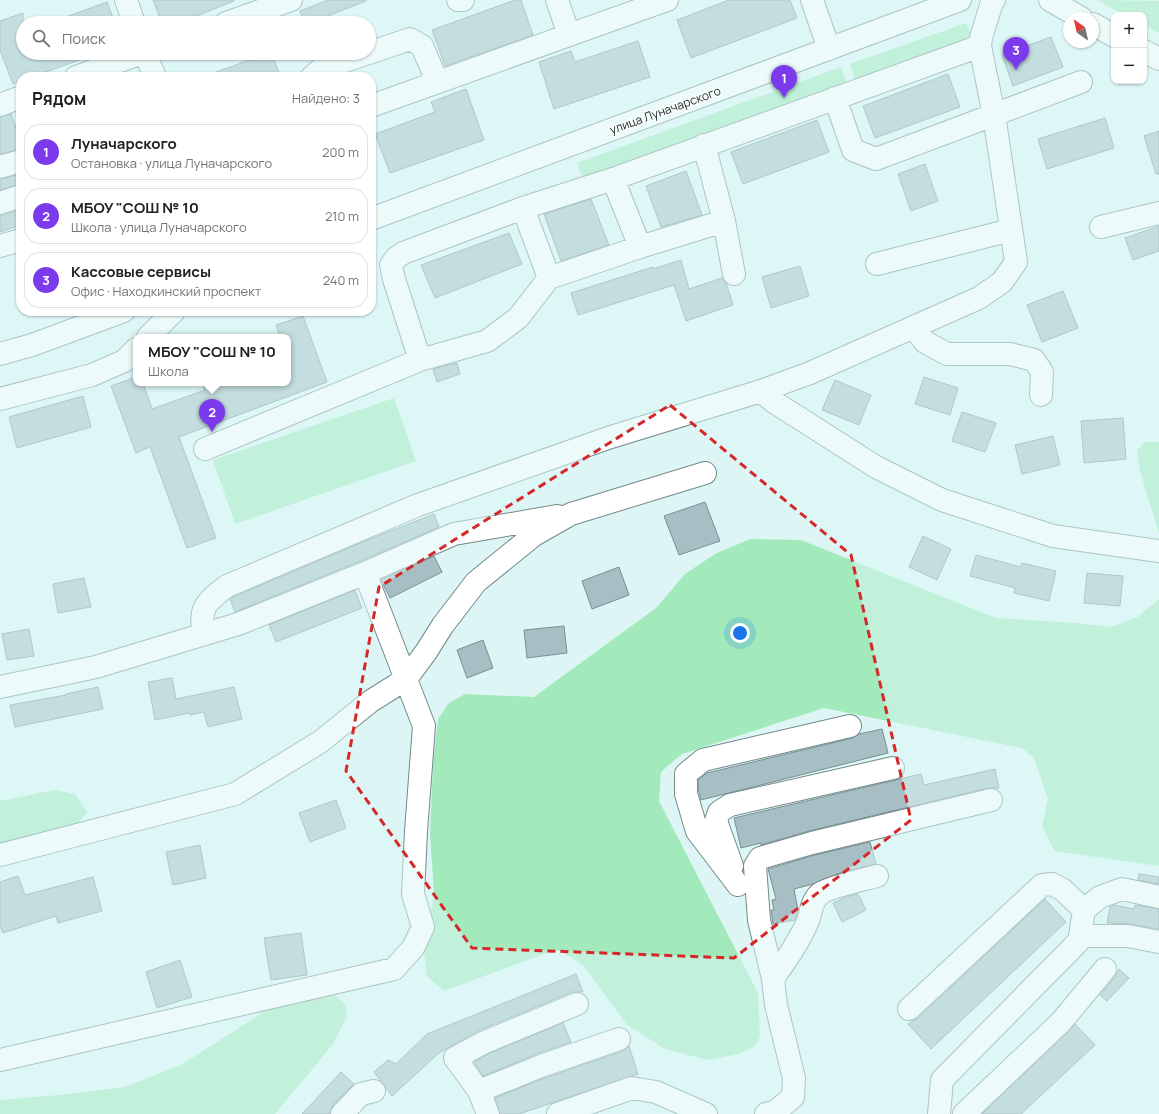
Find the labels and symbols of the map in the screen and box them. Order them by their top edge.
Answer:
north arrow [1063,12,1099,48]
pin: 3 [1003,37,1029,70]
pin: 1 [771,65,797,98]
street label: улица Луначарского [607,82,723,138]
pin: 2 [199,399,225,432]
your location [730,623,750,643]

